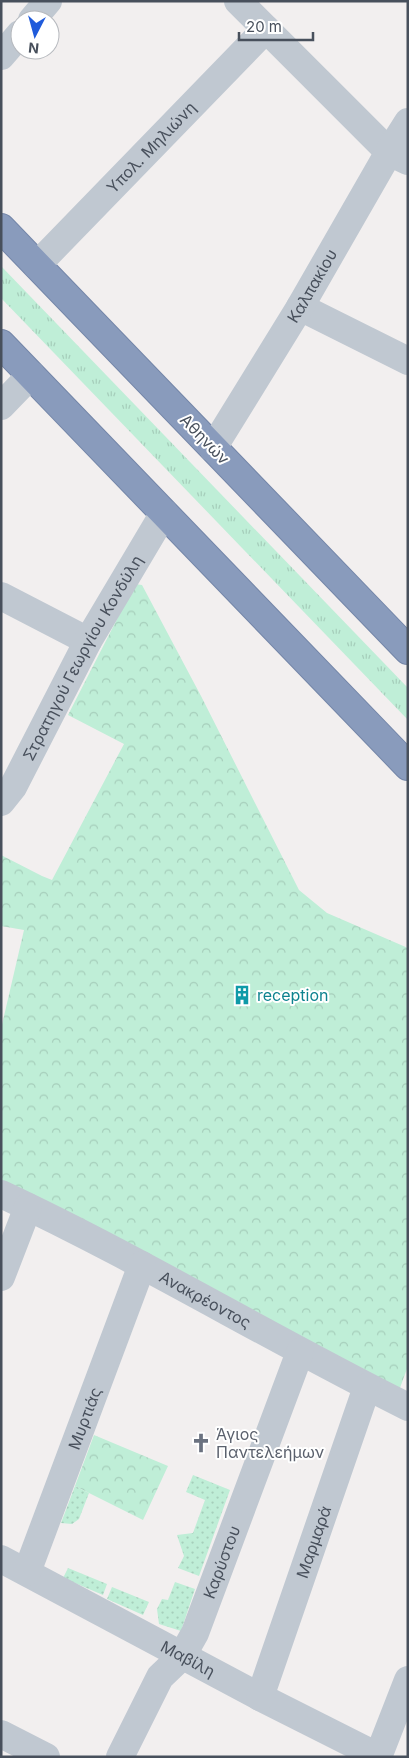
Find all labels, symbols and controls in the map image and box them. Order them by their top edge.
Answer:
north arrow [10,10,60,60]
scale bar [239,10,313,42]
text: 20 m [246,17,282,36]
text: N [27,39,40,57]
street label: Υπολ. Μηλιώνη [102,97,200,197]
street label: Καλπακίου [283,245,341,326]
street label: Αθηνών [176,410,234,468]
street label: Στρατηγού Γεωργίου Κονδύλη [18,551,147,764]
building icon: reception [231,984,253,1006]
place label: reception [257,985,329,1005]
street label: Ανακρέοντος [156,1267,255,1332]
street label: Μυρτιάς [64,1384,105,1453]
place label: Άγιος Παντελεήμων [216,1424,324,1462]
church icon: Άγιος Παντελεήμων [190,1432,212,1454]
street label: Μαρμαρά [292,1503,335,1581]
street label: Καρύστου [199,1523,244,1601]
street label: Μαβίλη [157,1636,219,1681]

